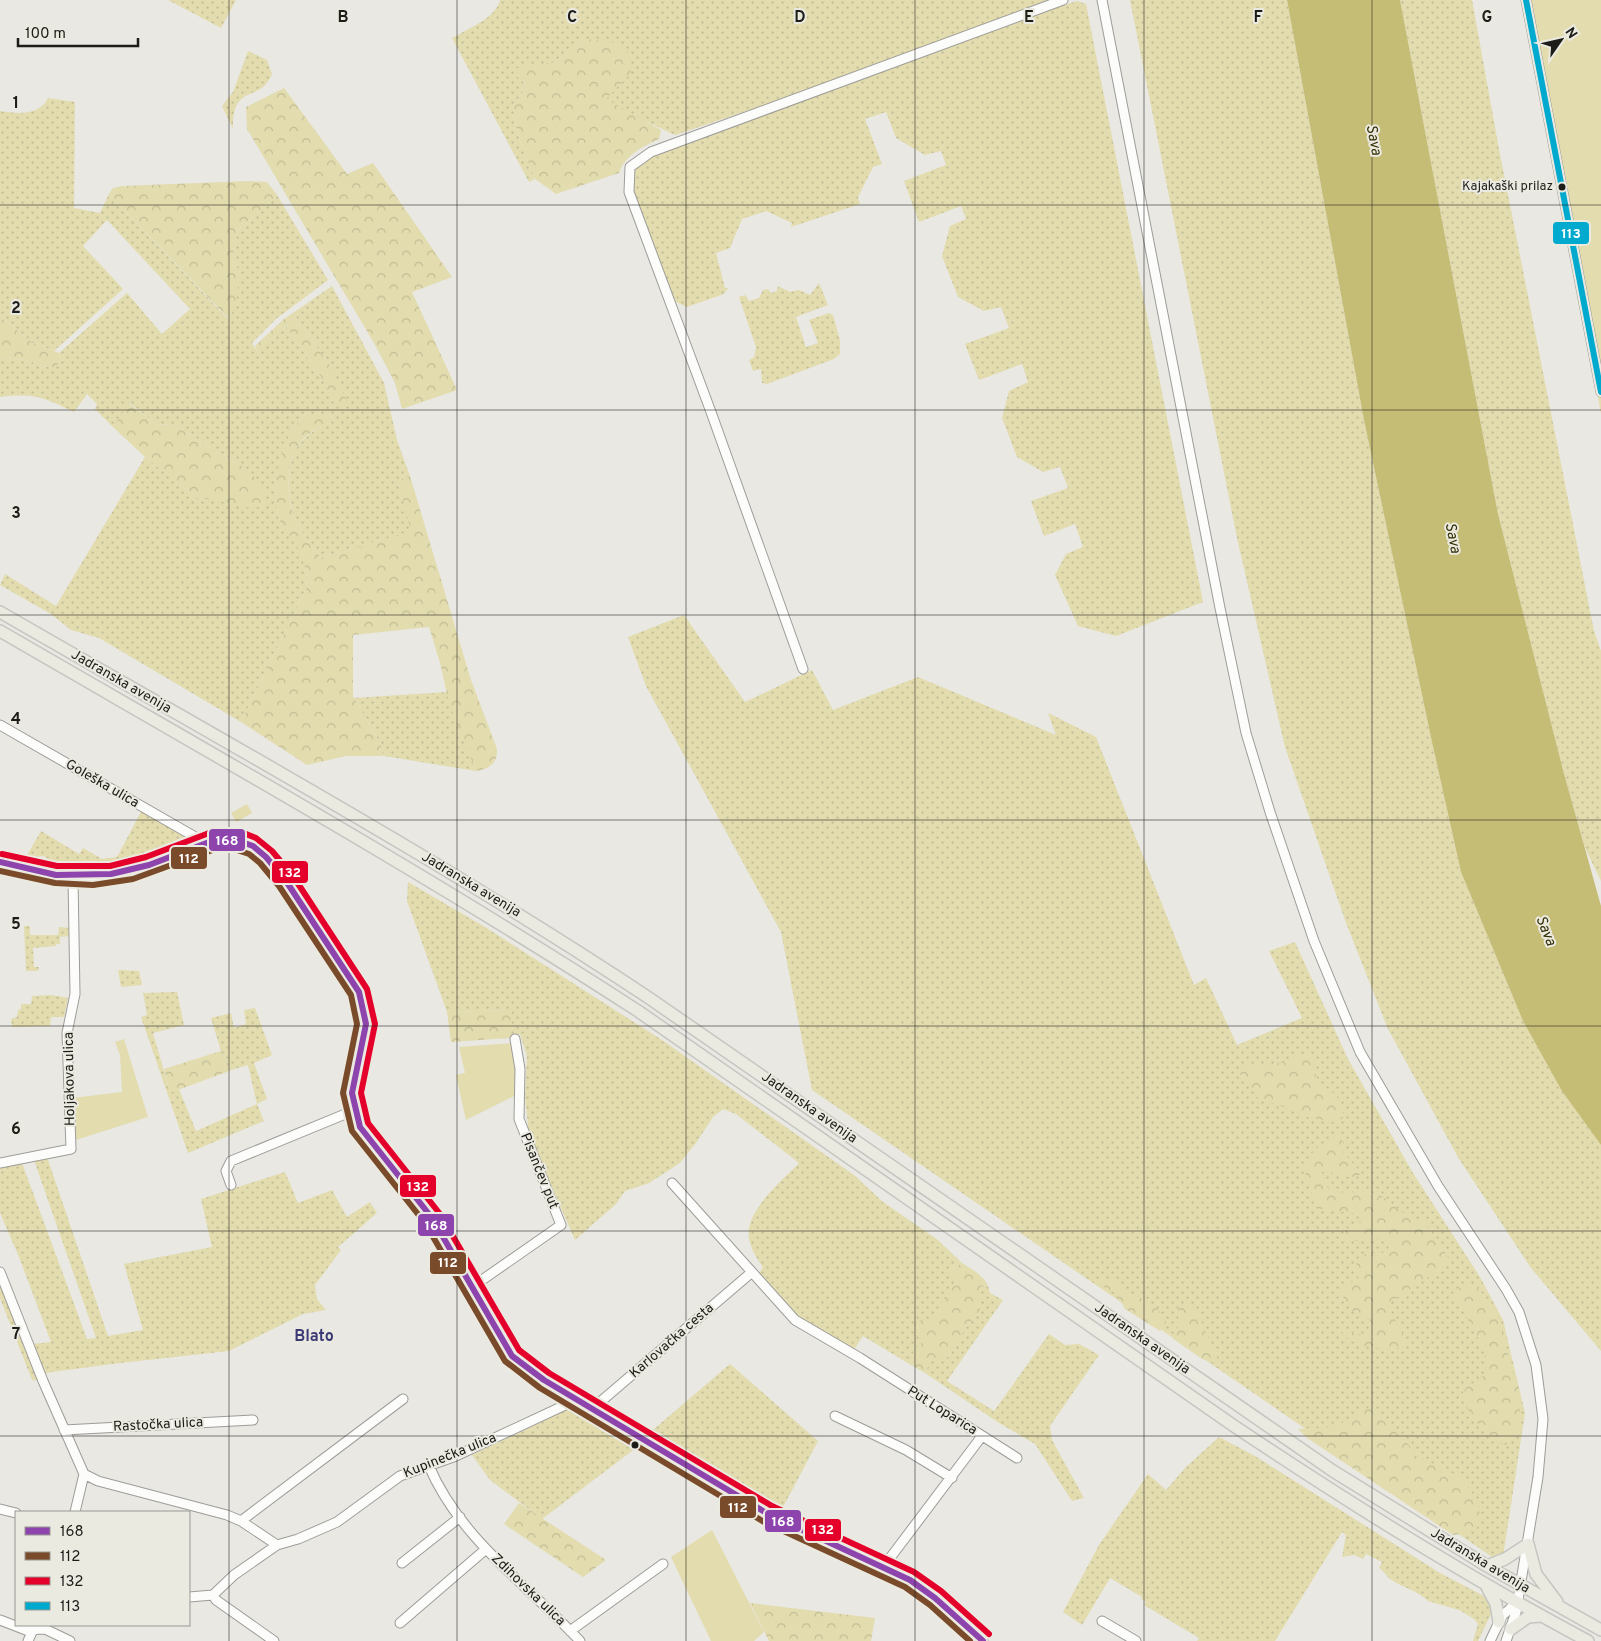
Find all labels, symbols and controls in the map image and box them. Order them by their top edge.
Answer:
text: B [337,8,349,28]
text: C [567,8,577,28]
text: D [794,8,806,28]
text: E [1024,8,1034,28]
text: F [1253,8,1263,28]
text: G [1482,8,1492,28]
scale bar [18,15,138,47]
north arrow [1536,15,1586,65]
text: 100 m [25,25,66,44]
text: N [1561,25,1580,42]
text: 1 [13,94,19,114]
water label: Sava [1361,123,1385,157]
place label: Kajakaški prilaz [1462,179,1553,195]
marker: Kajakaški prilaz [1557,182,1567,192]
line badge: 113 [1552,221,1590,245]
text: 113 [1561,226,1581,243]
text: 2 [11,299,21,319]
text: 3 [11,504,21,524]
water label: Sava [1440,521,1464,555]
street label: Jadranska avenija [68,646,174,718]
text: 4 [11,710,21,730]
street label: Goleška ulica [62,756,142,812]
line badge: 168 [208,828,246,852]
text: 168 [215,833,239,850]
line badge: 112 [170,846,208,870]
street label: Jadranska avenija [418,849,524,921]
text: 112 [179,851,199,868]
line badge: 132 [271,860,309,884]
text: 132 [279,865,301,882]
water label: Sava [1530,913,1560,949]
text: 5 [11,915,21,935]
street label: Holjakova ulica [61,1032,79,1126]
street label: Jadranska avenija [758,1069,860,1147]
text: 6 [11,1120,21,1140]
street label: Pisančev put [516,1130,562,1212]
line badge: 132 [399,1174,437,1198]
text: 132 [407,1179,429,1196]
line badge: 168 [417,1213,455,1237]
text: 168 [424,1218,448,1235]
line badge: 112 [429,1251,467,1275]
text: 112 [438,1255,458,1272]
street label: Karlovačka cesta [626,1300,718,1382]
street label: Jadranska avenija [1091,1300,1193,1378]
text: 7 [12,1325,20,1345]
district label: Blato [294,1327,334,1347]
street label: Put Loparica [904,1383,980,1439]
street label: Rastočka ulica [112,1414,204,1436]
street label: Kupinečka ulica [401,1430,499,1482]
unlabelled marker [630,1440,640,1450]
line badge: 112 [719,1495,757,1519]
text: 112 [728,1500,748,1517]
line badge: 168 [764,1509,802,1533]
legend [15,1511,190,1626]
text: 168 [771,1514,795,1531]
line badge: 132 [804,1518,842,1542]
text: 132 [812,1522,834,1539]
text: 168 [60,1523,84,1542]
street label: Jadranska avenija [1427,1525,1533,1597]
text: 112 [60,1548,80,1567]
street label: Zdihovska ulica [487,1550,569,1630]
text: 132 [60,1573,84,1592]
text: 113 [60,1598,80,1617]

